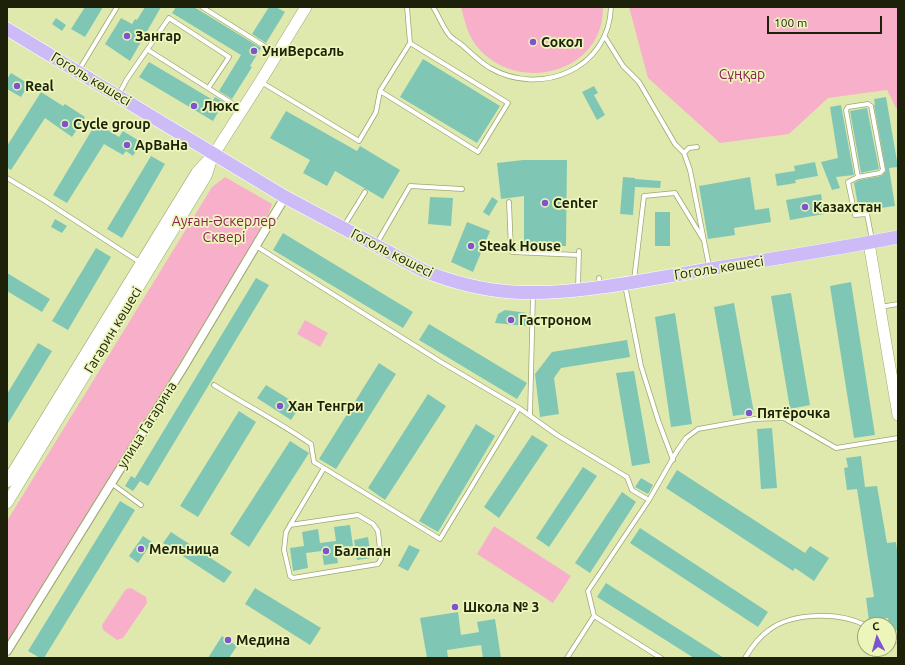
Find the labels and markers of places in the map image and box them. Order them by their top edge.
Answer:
place label: Зангар [135,28,181,44]
marker: Зангар [122,31,132,41]
place label: Сокол [541,34,583,50]
marker: Сокол [528,37,538,47]
place label: УниВерсаль [262,43,344,59]
marker: УниВерсаль [249,46,259,56]
place label: Real [25,78,54,94]
marker: Real [12,81,22,91]
place label: Люкс [202,98,239,114]
marker: Люкс [189,101,199,111]
place label: Cycle group [73,116,151,132]
marker: Cycle group [60,119,70,129]
place label: АрВаНа [135,137,188,153]
marker: АрВаНа [122,140,132,150]
place label: Center [553,195,598,211]
marker: Center [540,198,550,208]
place label: Казахстан [813,199,882,215]
marker: Казахстан [800,202,810,212]
place label: Steak House [479,238,561,254]
marker: Steak House [466,241,476,251]
place label: Гастроном [519,312,592,328]
marker: Гастроном [506,315,516,325]
place label: Хан Тенгри [288,398,364,414]
marker: Хан Тенгри [275,401,285,411]
place label: Пятёрочка [757,405,830,421]
marker: Пятёрочка [744,408,754,418]
place label: Мельница [149,541,219,557]
place label: Балапан [334,543,391,559]
marker: Мельница [136,544,146,554]
marker: Балапан [321,546,331,556]
place label: Школа № 3 [463,599,539,615]
marker: Школа № 3 [450,602,460,612]
place label: Медина [236,632,290,648]
marker: Медина [223,635,233,645]

